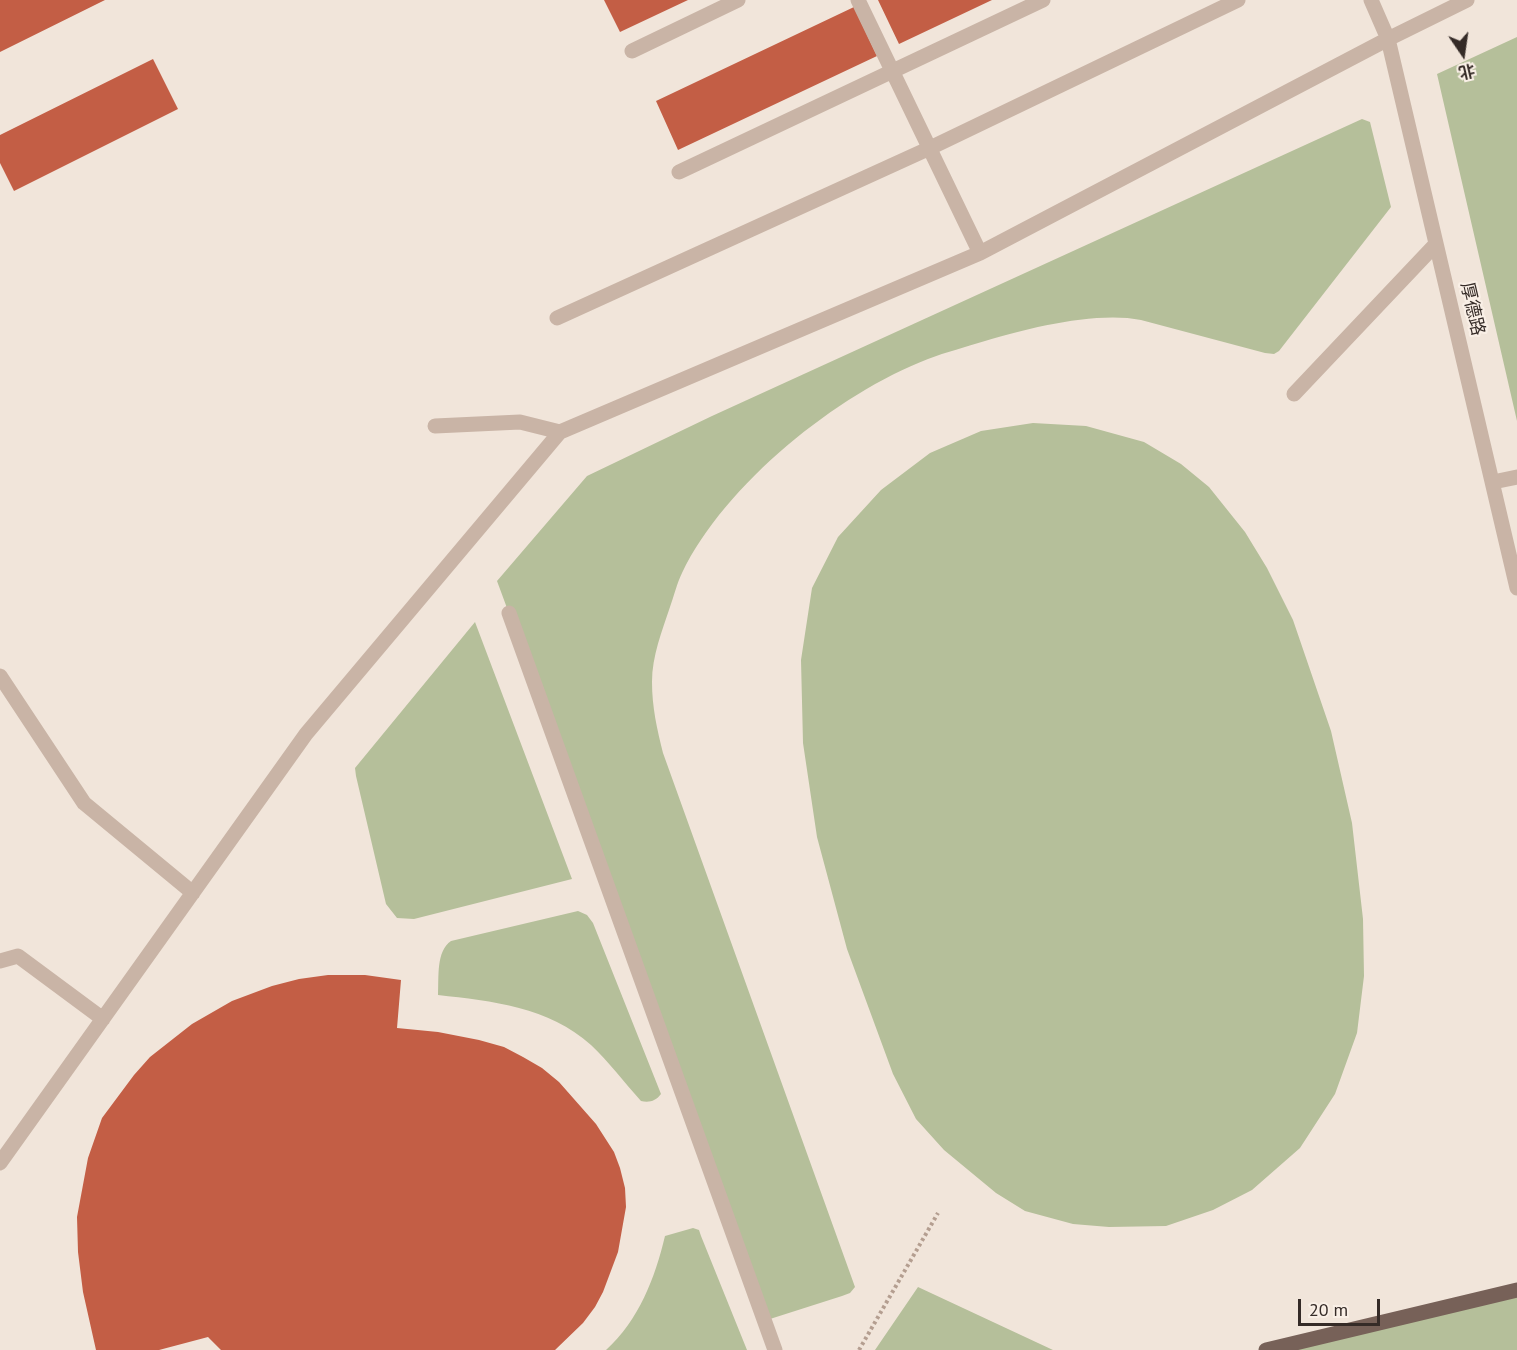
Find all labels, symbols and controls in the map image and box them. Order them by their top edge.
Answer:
north arrow [1433,24,1493,84]
text: 北 [1457,60,1477,83]
street label: 厚德路 [1455,280,1489,338]
scale bar [1301,1287,1384,1325]
text: 20 m [1309,1298,1348,1321]

